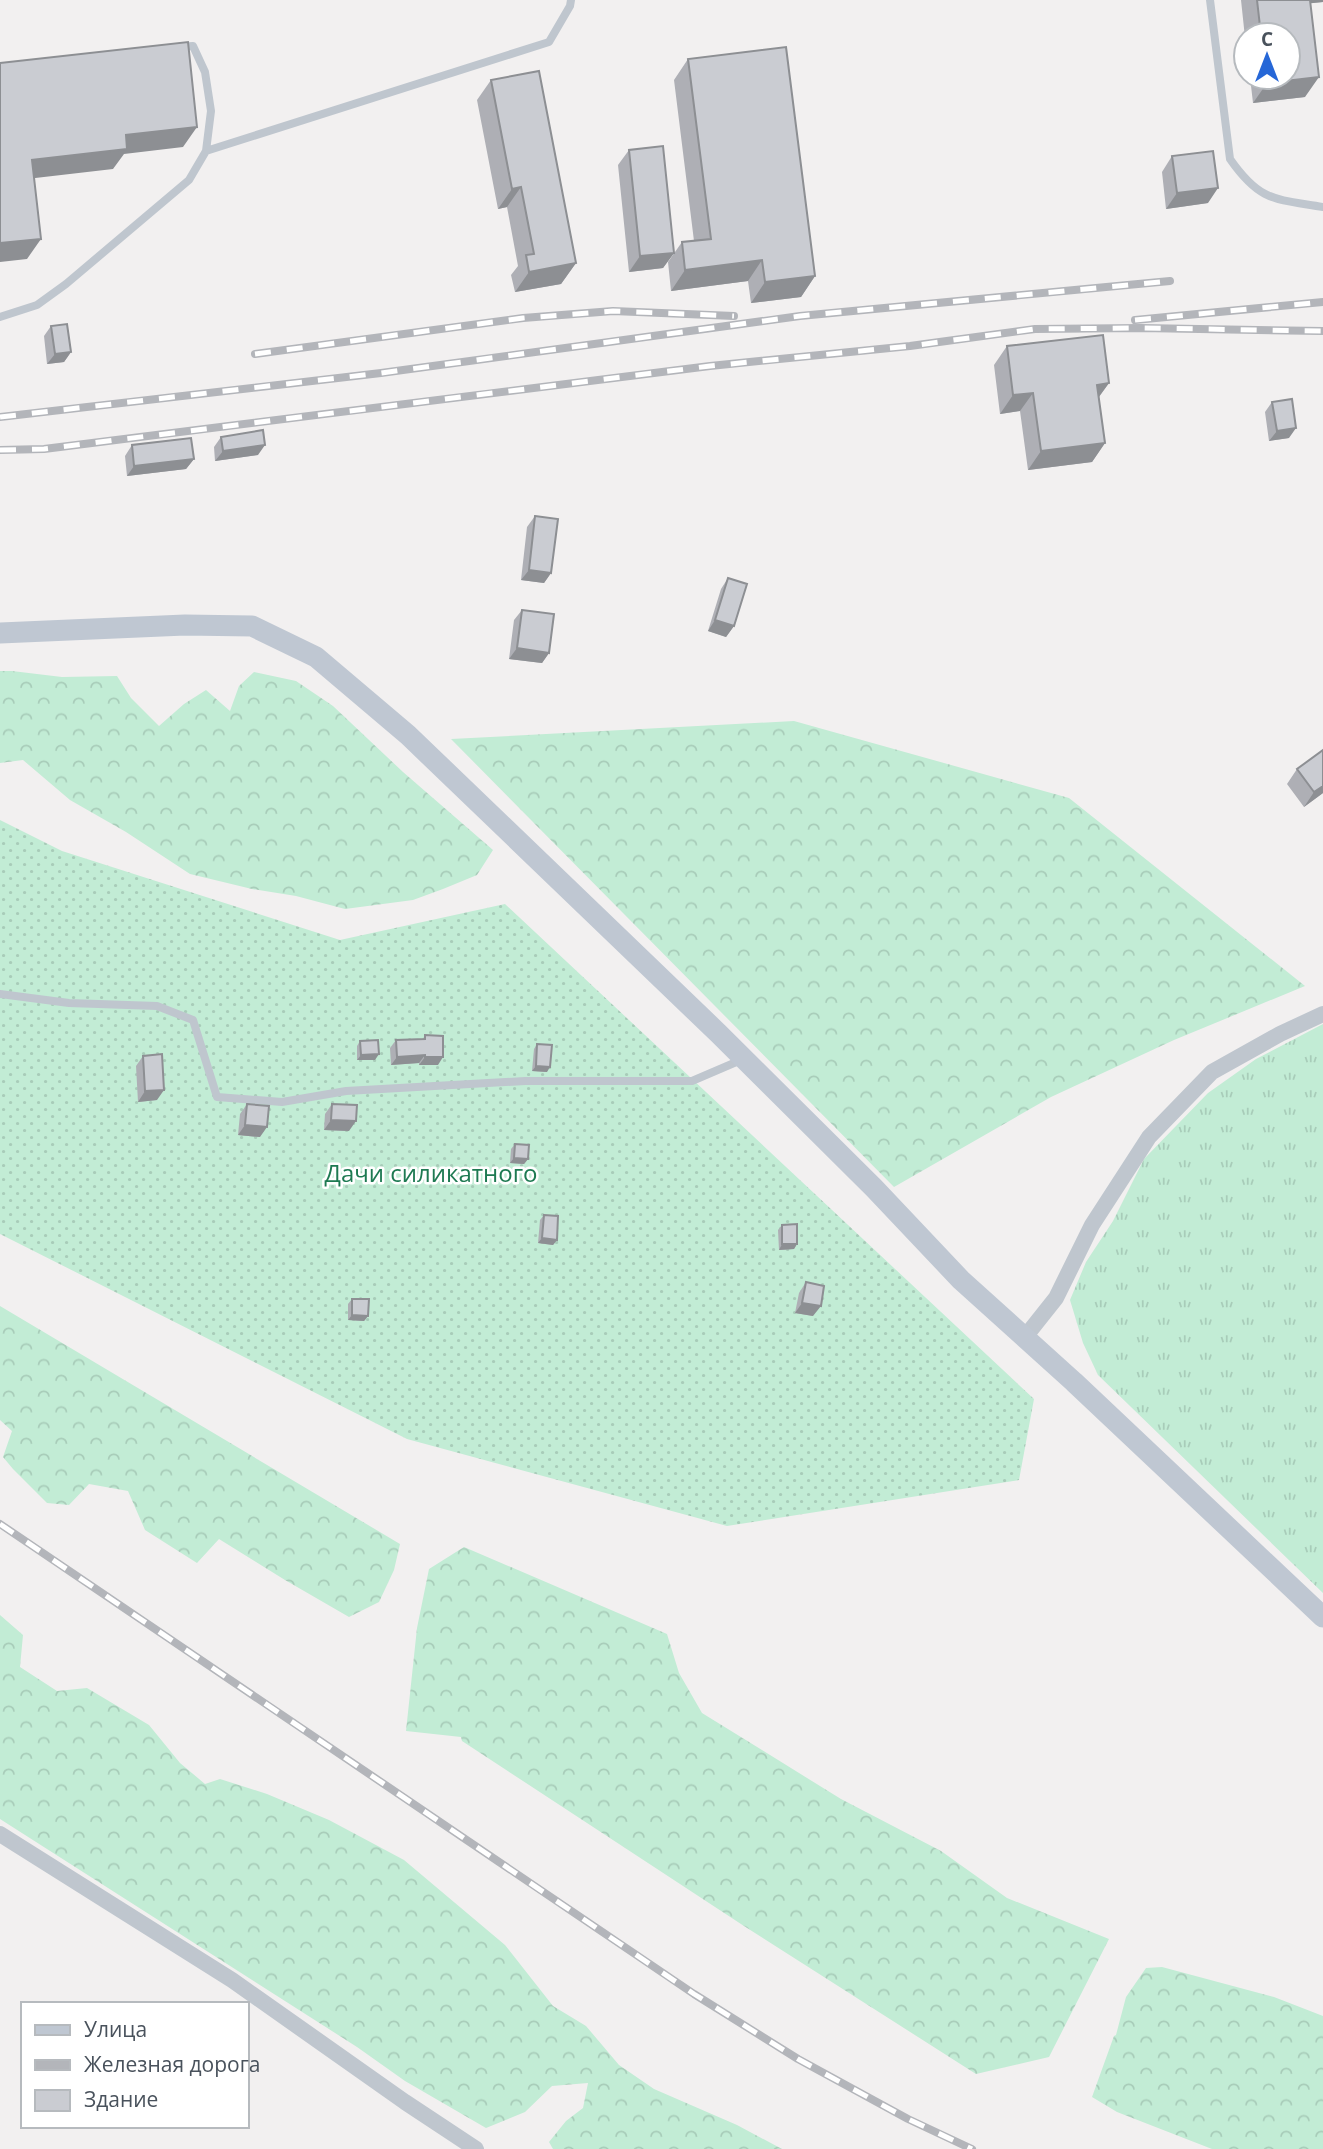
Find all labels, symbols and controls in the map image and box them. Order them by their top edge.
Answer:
north arrow [1232,21,1302,91]
text: С [1261,26,1273,52]
park label: Дачи силикатного [325,1156,538,1189]
legend [21,2002,248,2128]
text: Улица [84,2015,147,2043]
text: Железная дорога [84,2050,260,2078]
text: Здание [84,2085,158,2113]

